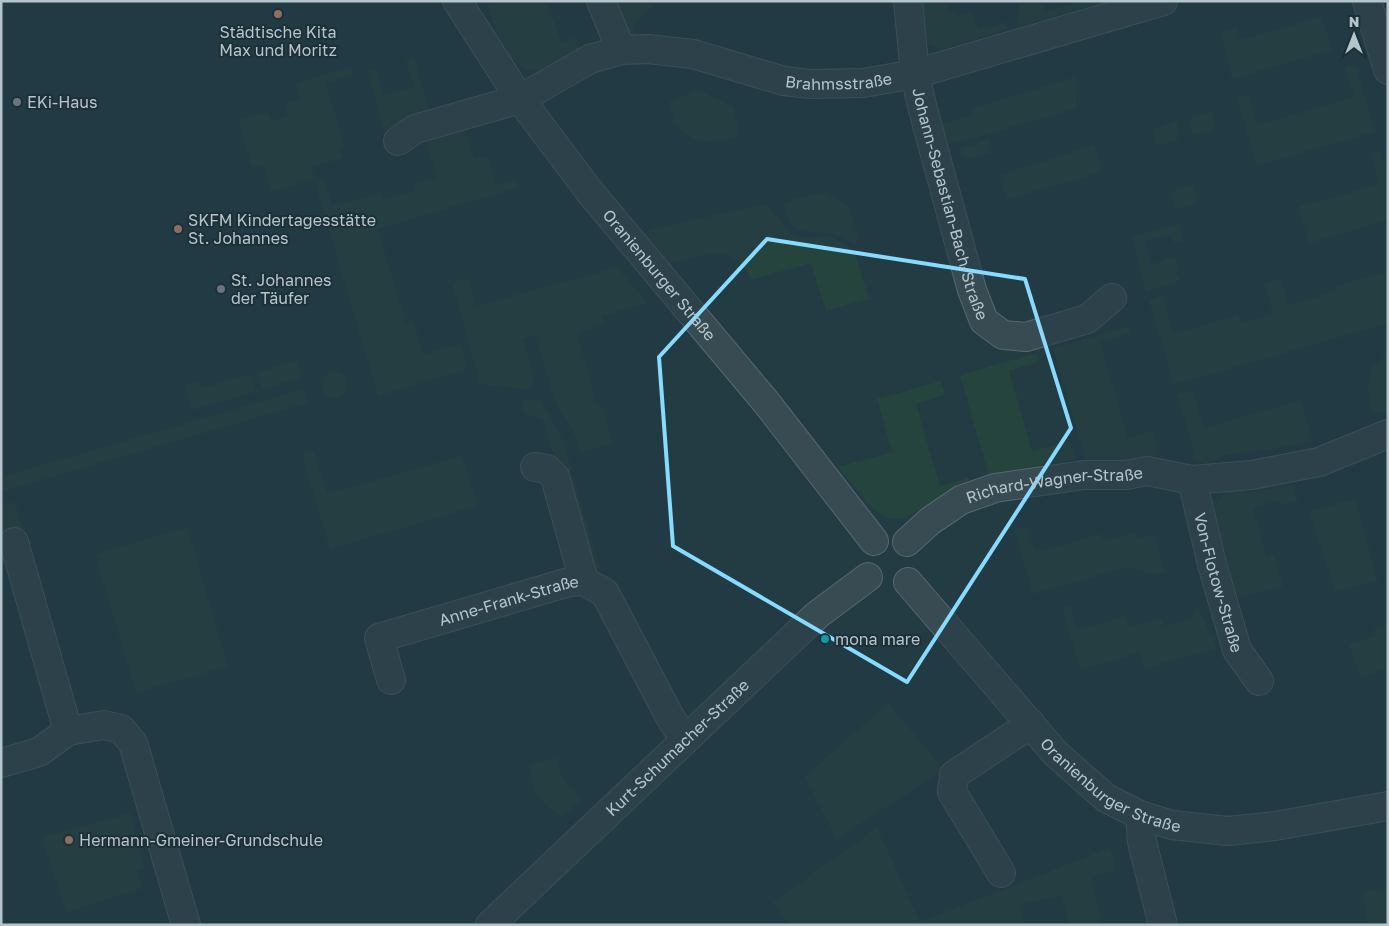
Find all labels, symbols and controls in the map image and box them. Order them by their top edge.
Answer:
marker: Städtische Kita Max und Moritz [272,8,284,20]
north arrow [1329,10,1379,60]
text: N [1349,13,1359,30]
place label: Städtische Kita Max und Moritz [219,22,337,60]
street label: Brahmsstraße [784,68,893,94]
street label: Johann-Sebastian-Bach-Straße [908,86,993,323]
place label: EKi-Haus [27,92,98,112]
marker: EKi-Haus [11,96,23,108]
street label: Oranienburger Straße [599,205,720,345]
place label: SKFM Kindertagesstätte St. Johannes [188,210,376,248]
marker: SKFM Kindertagesstätte St. Johannes [172,223,184,235]
place label: St. Johannes der Täufer [231,270,331,308]
marker: St. Johannes der Täufer [215,283,227,295]
street label: Richard-Wagner-Straße [963,462,1144,507]
street label: Von-Flotow-Straße [1190,511,1247,655]
street label: Anne-Frank-Straße [437,571,579,630]
place label: mona mare [835,629,920,649]
marker: mona mare [819,633,831,645]
street label: Kurt-Schumacher-Straße [601,675,753,820]
street label: Oranienburger Straße [1036,733,1182,836]
place label: Hermann-Gmeiner-Grundschule [79,830,323,850]
marker: Hermann-Gmeiner-Grundschule [63,834,75,846]

